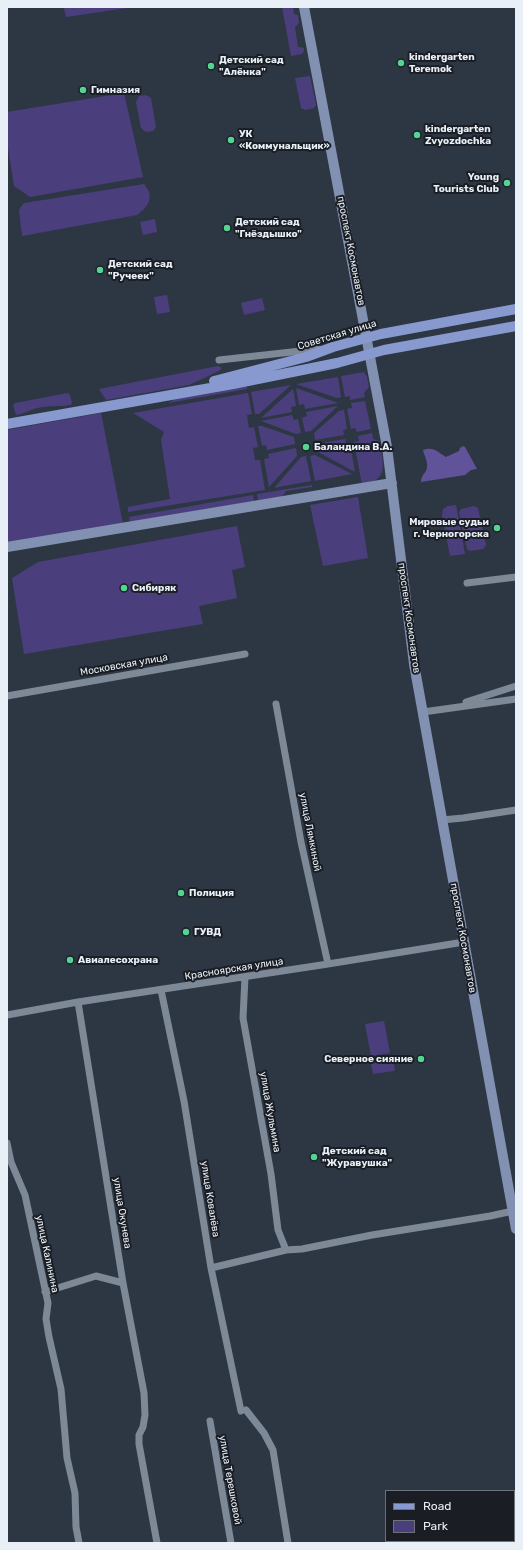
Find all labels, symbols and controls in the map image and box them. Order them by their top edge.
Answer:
place label: kindergarten Teremok [409,51,475,74]
place label: Детский сад "Алёнка" [219,54,283,78]
marker: kindergarten Teremok [396,58,406,68]
marker: Детский сад "Алёнка" [206,61,216,71]
place label: Гимназия [91,84,140,96]
marker: Гимназия [78,85,88,95]
place label: kindergarten Zvyozdochka [425,123,491,146]
place label: УК «Коммунальщик» [239,128,330,152]
marker: kindergarten Zvyozdochka [412,130,422,140]
marker: УК «Коммунальщик» [226,135,236,145]
place label: Young Tourists Club [433,171,499,194]
marker: Young Tourists Club [502,178,512,188]
street label: проспект Космонавтов [335,195,367,307]
place label: Детский сад "Гнёздышко" [235,216,302,240]
marker: Детский сад "Гнёздышко" [222,223,232,233]
place label: Детский сад "Ручеек" [108,258,172,282]
marker: Детский сад "Ручеек" [95,265,105,275]
street label: Советская улица [296,317,378,353]
place label: Баландина В.А. [314,441,392,453]
marker: Баландина В.А. [301,442,311,452]
place label: Мировые судьи г. Черногорска [409,516,489,540]
marker: Мировые судьи г. Черногорска [492,523,502,533]
street label: проспект Космонавтов [395,562,423,674]
place label: Сибиряк [132,582,176,594]
marker: Сибиряк [119,583,129,593]
street label: Московская улица [79,651,169,679]
street label: улица Лямкиной [296,792,324,872]
street label: проспект Космонавтов [447,882,479,994]
place label: Полиция [189,887,234,899]
marker: Полиция [176,888,186,898]
place label: ГУВД [194,926,221,938]
marker: ГУВД [181,927,191,937]
place label: Авиалесохрана [78,954,158,966]
marker: Авиалесохрана [65,955,75,965]
street label: Красноярская улица [184,955,284,983]
place label: Северное сияние [324,1053,413,1065]
marker: Северное сияние [416,1054,426,1064]
street label: улица Жульмина [257,1071,283,1153]
place label: Детский сад "Журавушка" [322,1145,392,1168]
marker: Детский сад "Журавушка" [309,1152,319,1162]
street label: улица Ковалёва [198,1160,222,1238]
street label: улица Окунева [110,1177,134,1249]
street label: улица Калинина [33,1214,61,1294]
street label: улица Терешковой [216,1434,244,1526]
legend [385,1490,515,1542]
text: Road [423,1499,451,1513]
text: Park [423,1519,448,1533]

